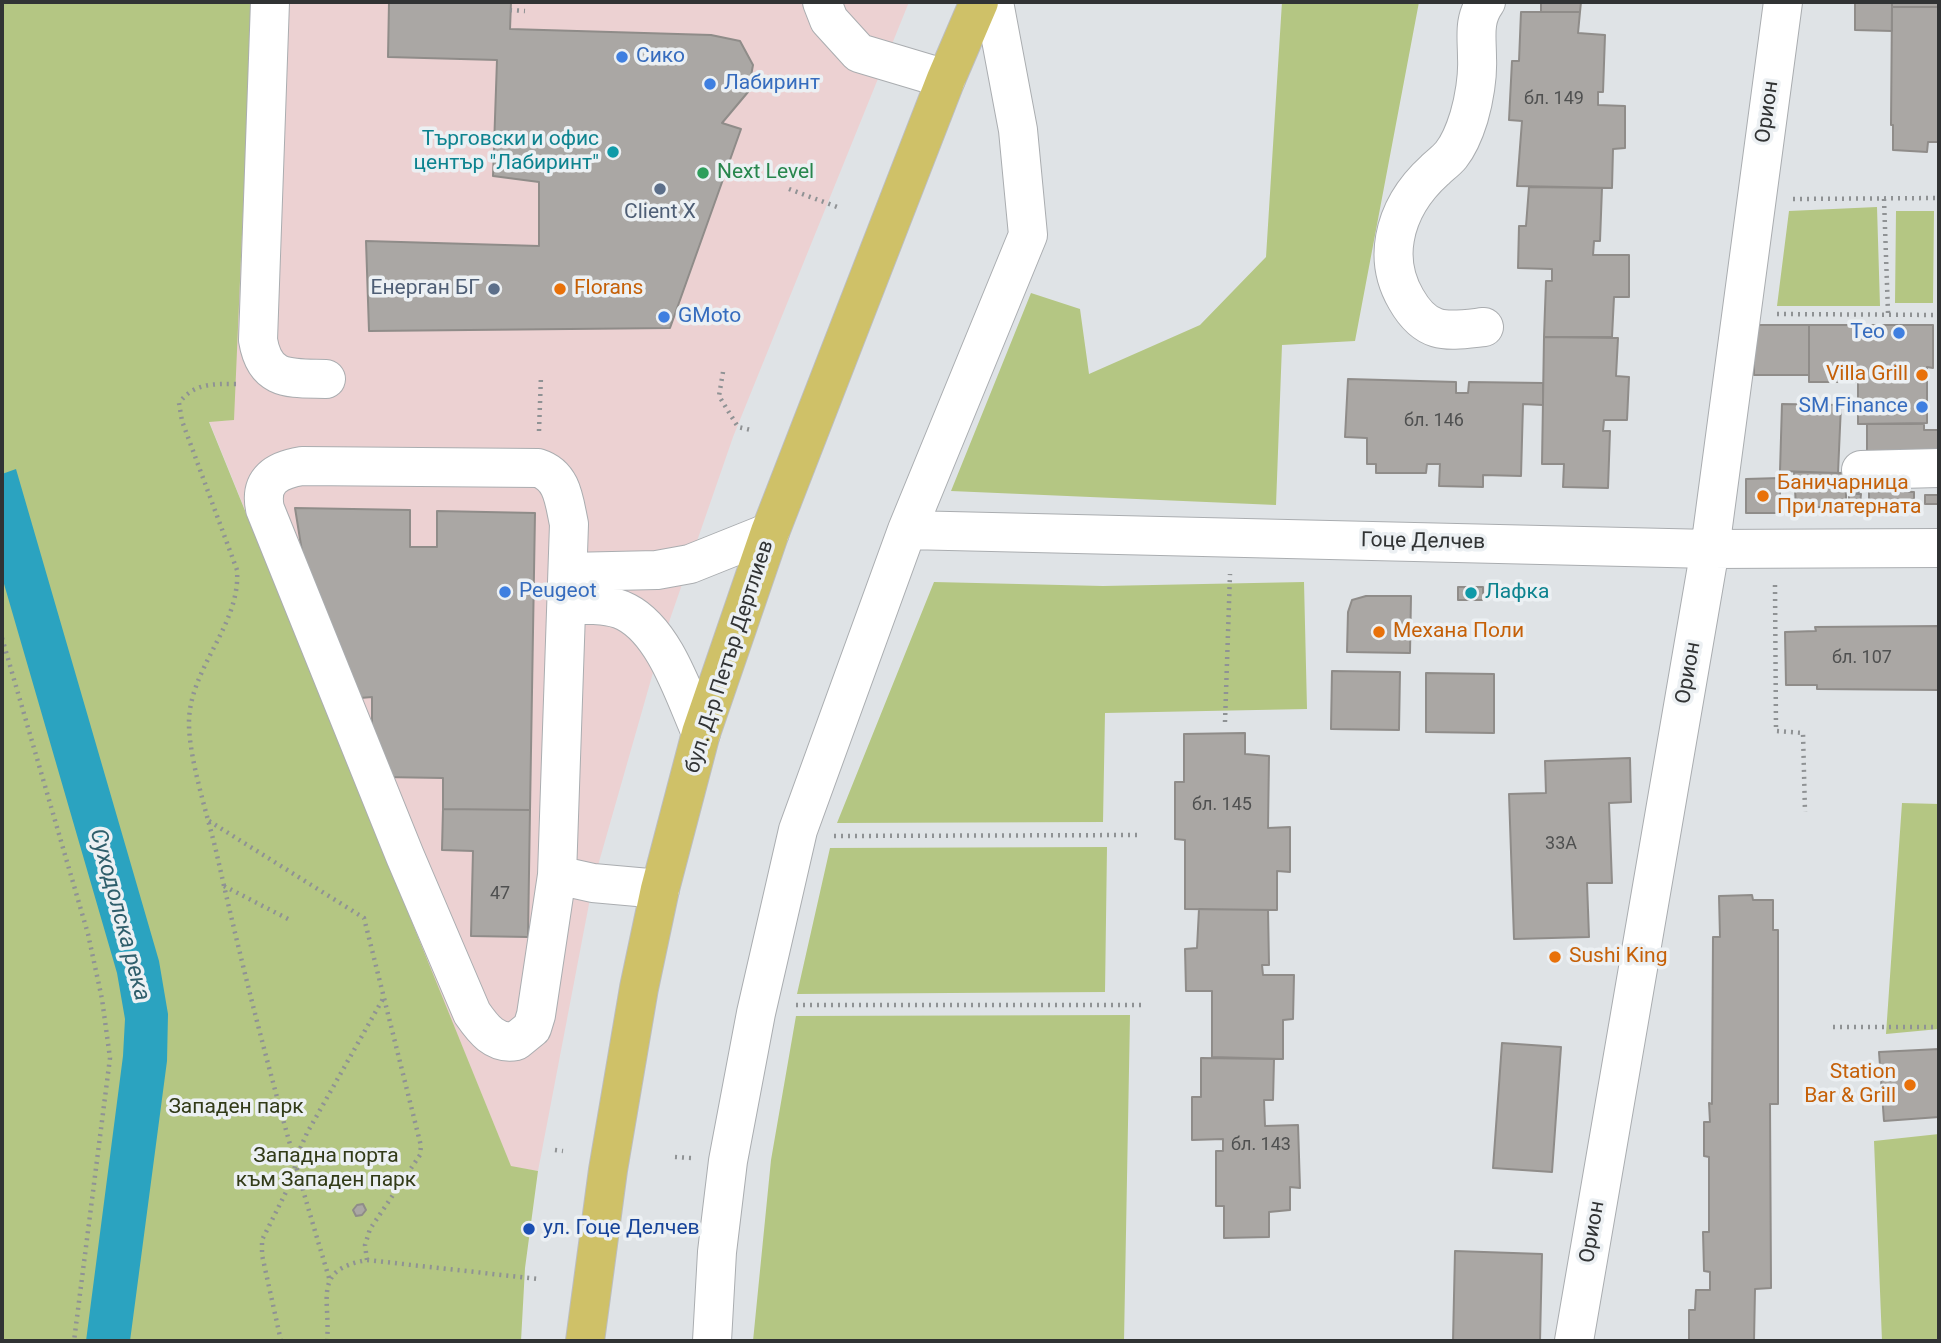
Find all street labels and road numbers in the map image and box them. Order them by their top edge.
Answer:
street label: Орион [1751,79,1785,145]
street label: Гоце Делчев [1361,528,1485,556]
street label: бул. Д-р Петър Дертлиев [680,537,780,777]
street label: Орион [1671,640,1707,706]
street label: Орион [1575,1199,1611,1265]

